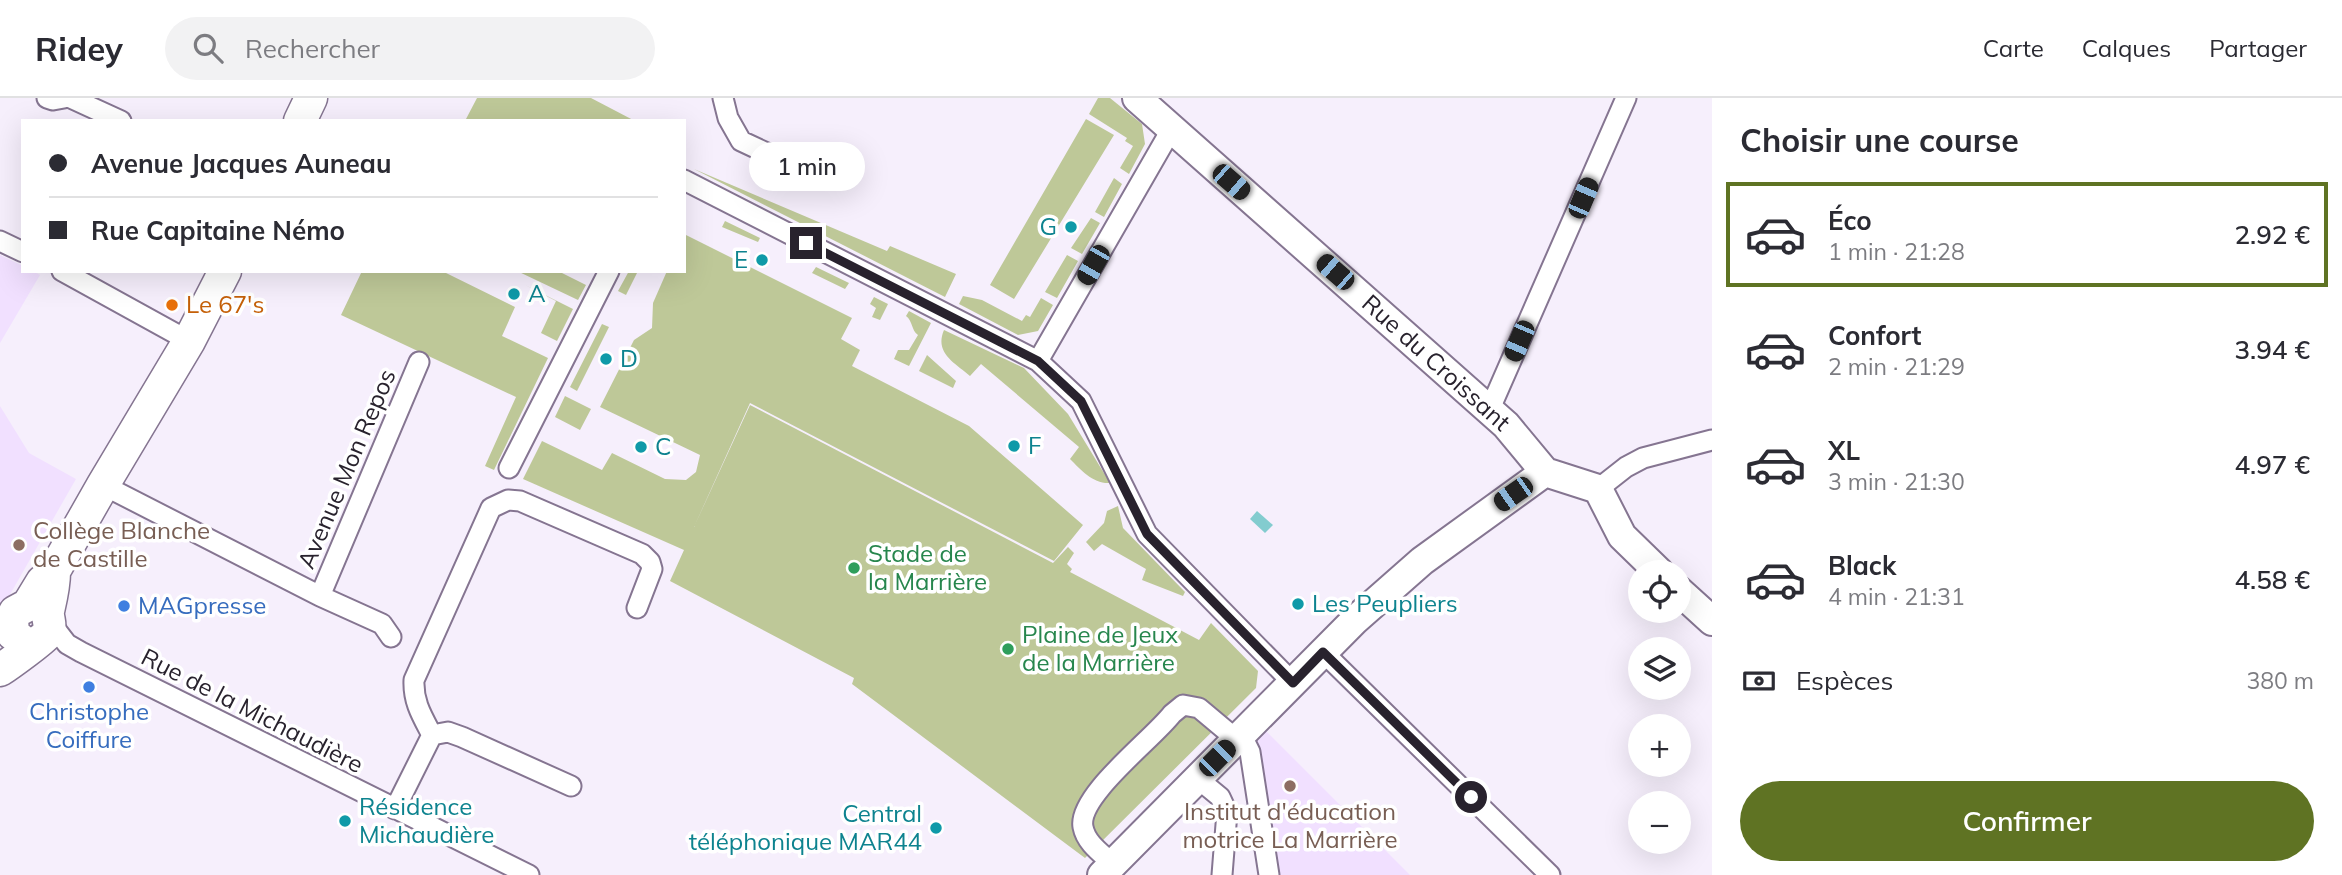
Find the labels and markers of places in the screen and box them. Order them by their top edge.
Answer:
place label: G [1039,211,1057,241]
marker: G [1063,219,1079,235]
place label: E [734,244,748,274]
marker: E [754,252,770,268]
place label: A [528,278,546,308]
marker: A [506,286,522,302]
place label: Le 67's [186,289,264,319]
marker: Le 67's [164,297,180,313]
place label: D [620,343,638,373]
marker: D [598,351,614,367]
place label: F [1028,430,1042,460]
place label: C [655,431,671,461]
marker: F [1006,438,1022,454]
marker: C [633,439,649,455]
place label: Collège Blanche de Castille [33,515,210,573]
marker: Collège Blanche de Castille [11,537,27,553]
place label: Stade de la Marrière [868,538,987,596]
marker: Stade de la Marrière [846,560,862,576]
place label: Les Peupliers [1312,588,1458,618]
place label: MAGpresse [138,590,266,620]
marker: Les Peupliers [1290,596,1306,612]
marker: MAGpresse [116,598,132,614]
place label: Plaine de Jeux de la Marrière [1022,619,1178,677]
marker: Plaine de Jeux de la Marrière [1000,641,1016,657]
marker: Christophe Coiffure [81,679,97,695]
place label: Christophe Coiffure [29,696,149,754]
marker: Institut d'éducation motrice La Marrière [1282,778,1298,794]
place label: Résidence Michaudière [359,791,494,849]
place label: Institut d'éducation motrice La Marrière [1183,796,1397,854]
place label: Central téléphonique MAR44 [689,798,922,856]
marker: Résidence Michaudière [337,813,353,829]
marker: Central téléphonique MAR44 [928,820,944,836]

